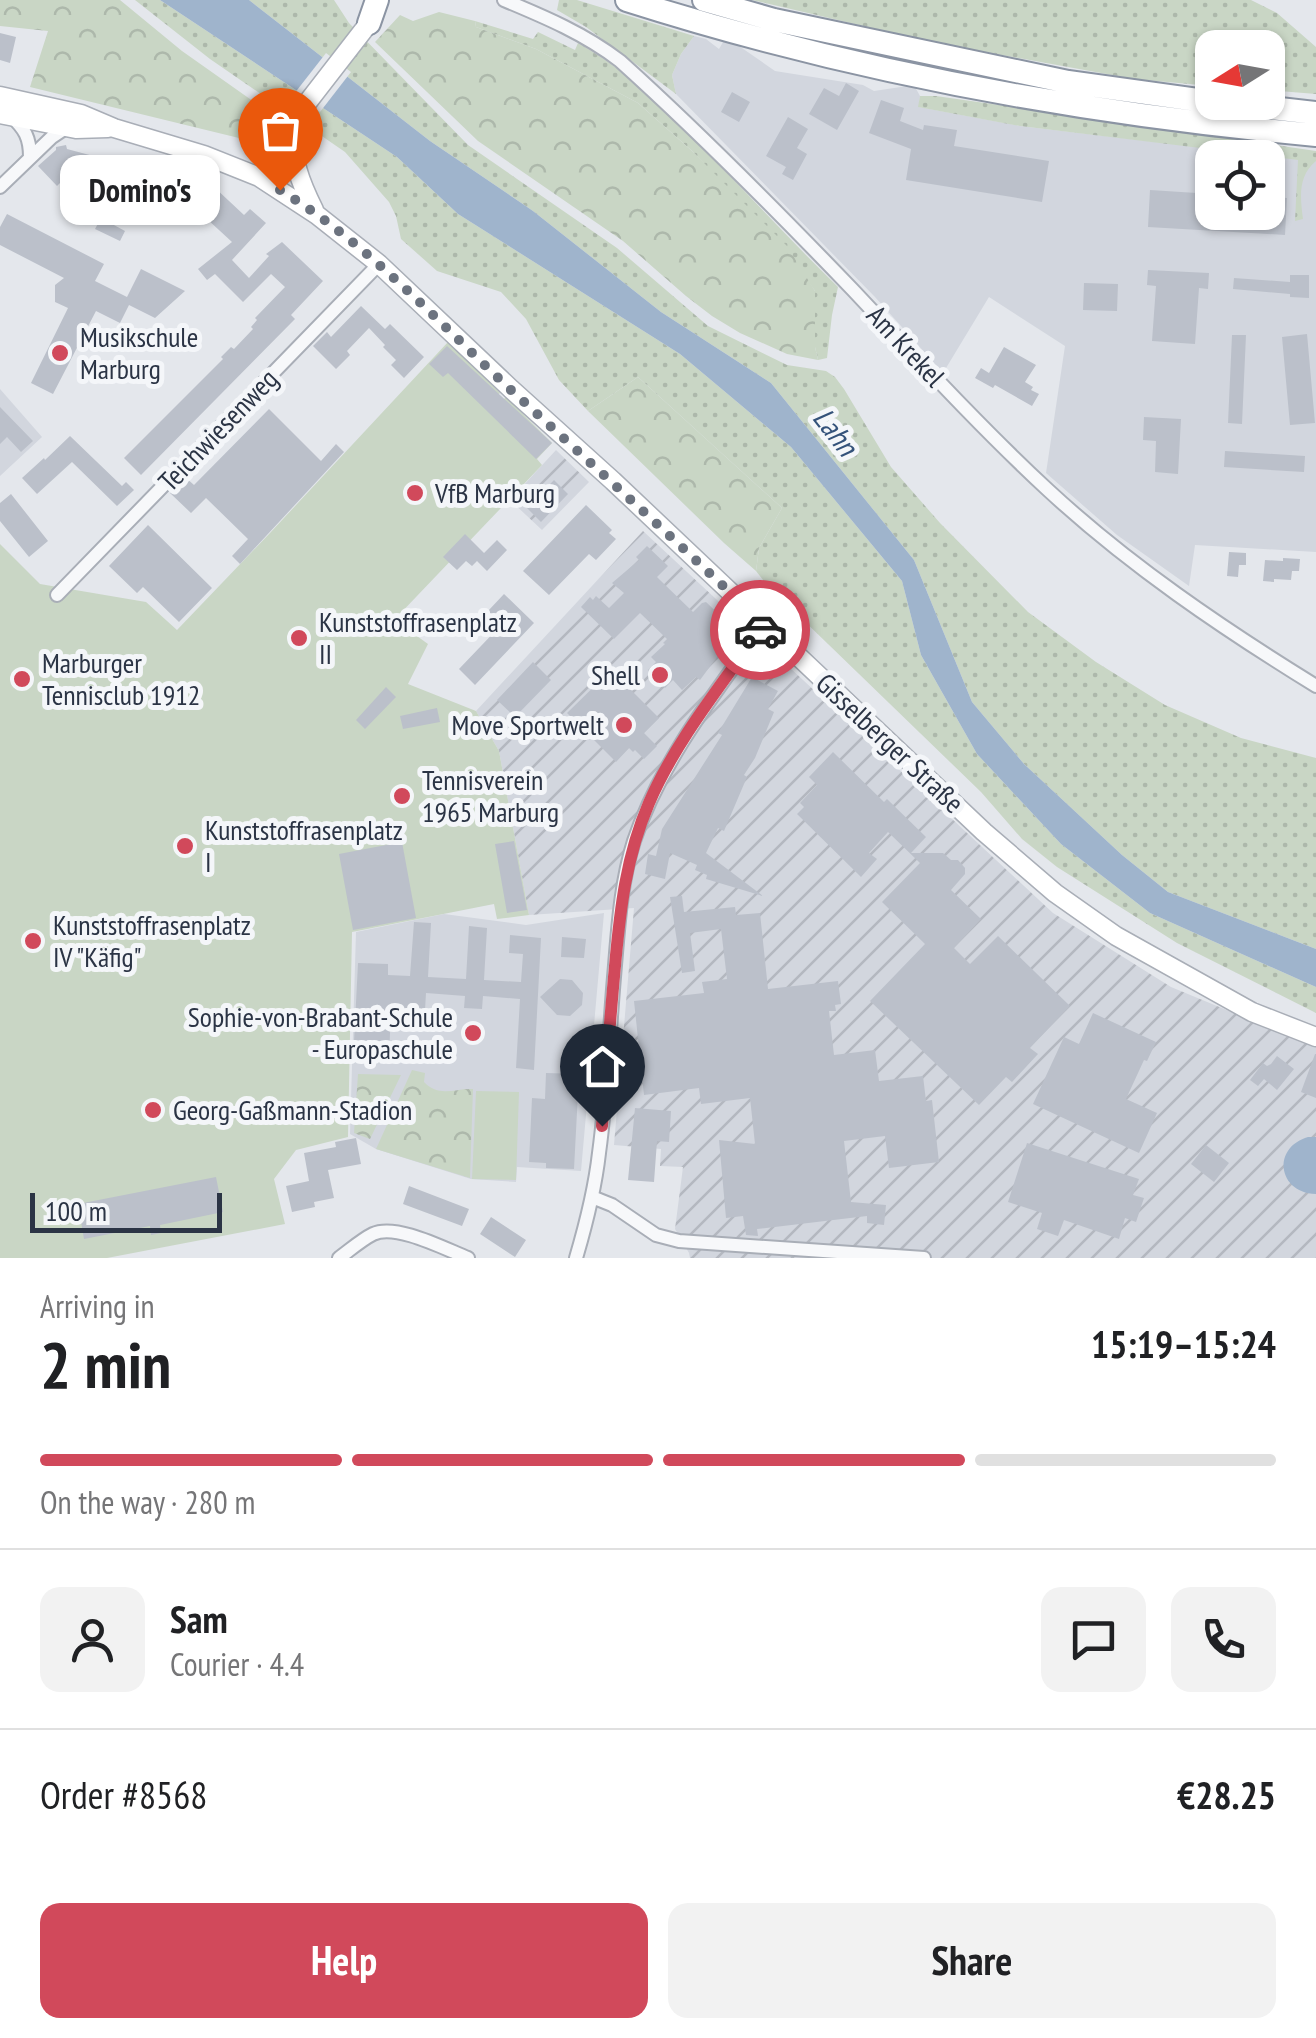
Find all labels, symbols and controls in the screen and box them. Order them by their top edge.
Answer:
north arrow [1195,30,1285,120]
map controls [1195,30,1285,230]
pin [238,88,323,191]
icon: bag [253,103,308,158]
button: locate [1195,140,1285,230]
callout: Domino's [60,155,220,225]
text: Domino's [89,169,191,211]
street label: Am Krekel [859,297,954,395]
place label: Musikschule Marburg [80,318,198,387]
marker: Musikschule Marburg [49,342,71,364]
street label: Teichwiesenweg [150,360,285,499]
water label: Lahn [805,399,868,464]
place label: VfB Marburg [434,474,555,511]
marker: VfB Marburg [404,482,426,504]
courier [710,580,810,680]
place label: Kunststoffrasenplatz II [319,603,517,672]
icon: car [733,603,788,658]
marker: Kunststoffrasenplatz II [288,627,310,649]
place label: Marburger Tennisclub 1912 [42,644,200,713]
place label: Shell [591,656,640,693]
marker: Shell [649,664,671,686]
street label: Gisselberger Straße [808,665,972,821]
marker: Marburger Tennisclub 1912 [11,668,33,690]
place label: Move Sportwelt [452,706,604,743]
marker: Move Sportwelt [613,714,635,736]
place label: Tennisverein 1965 Marburg [422,761,559,830]
marker: Tennisverein 1965 Marburg [391,785,413,807]
place label: Kunststoffrasenplatz I [205,811,403,880]
marker: Kunststoffrasenplatz I [174,835,196,857]
place label: Kunststoffrasenplatz IV "Käfig" [53,906,251,975]
marker: Kunststoffrasenplatz IV "Käfig" [22,930,44,952]
place label: Sophie-von-Brabant-Schule - Europaschule [188,998,453,1067]
marker: Sophie-von-Brabant-Schule - Europaschule [462,1022,484,1044]
pin [560,1024,645,1127]
icon: home [575,1039,630,1094]
place label: Georg-Gaßmann-Stadion [173,1091,412,1128]
marker: Georg-Gaßmann-Stadion [142,1099,164,1121]
scale bar [30,1188,222,1232]
text: 100 m [45,1192,107,1229]
text: Arriving in [40,1285,155,1327]
text: 15:19–15:24 [1091,1319,1276,1368]
text: 2 min [40,1322,171,1406]
text: On the way · 280 m [40,1481,255,1523]
button: person [40,1587,145,1692]
button: chat [1041,1587,1146,1692]
button: phone [1171,1587,1276,1692]
text: Sam [170,1594,228,1643]
text: Courier · 4.4 [170,1643,304,1685]
text: Order #8568 [40,1770,207,1819]
text: €28.25 [1177,1770,1276,1819]
button: Help [40,1903,648,2018]
button: Share [668,1903,1276,2018]

